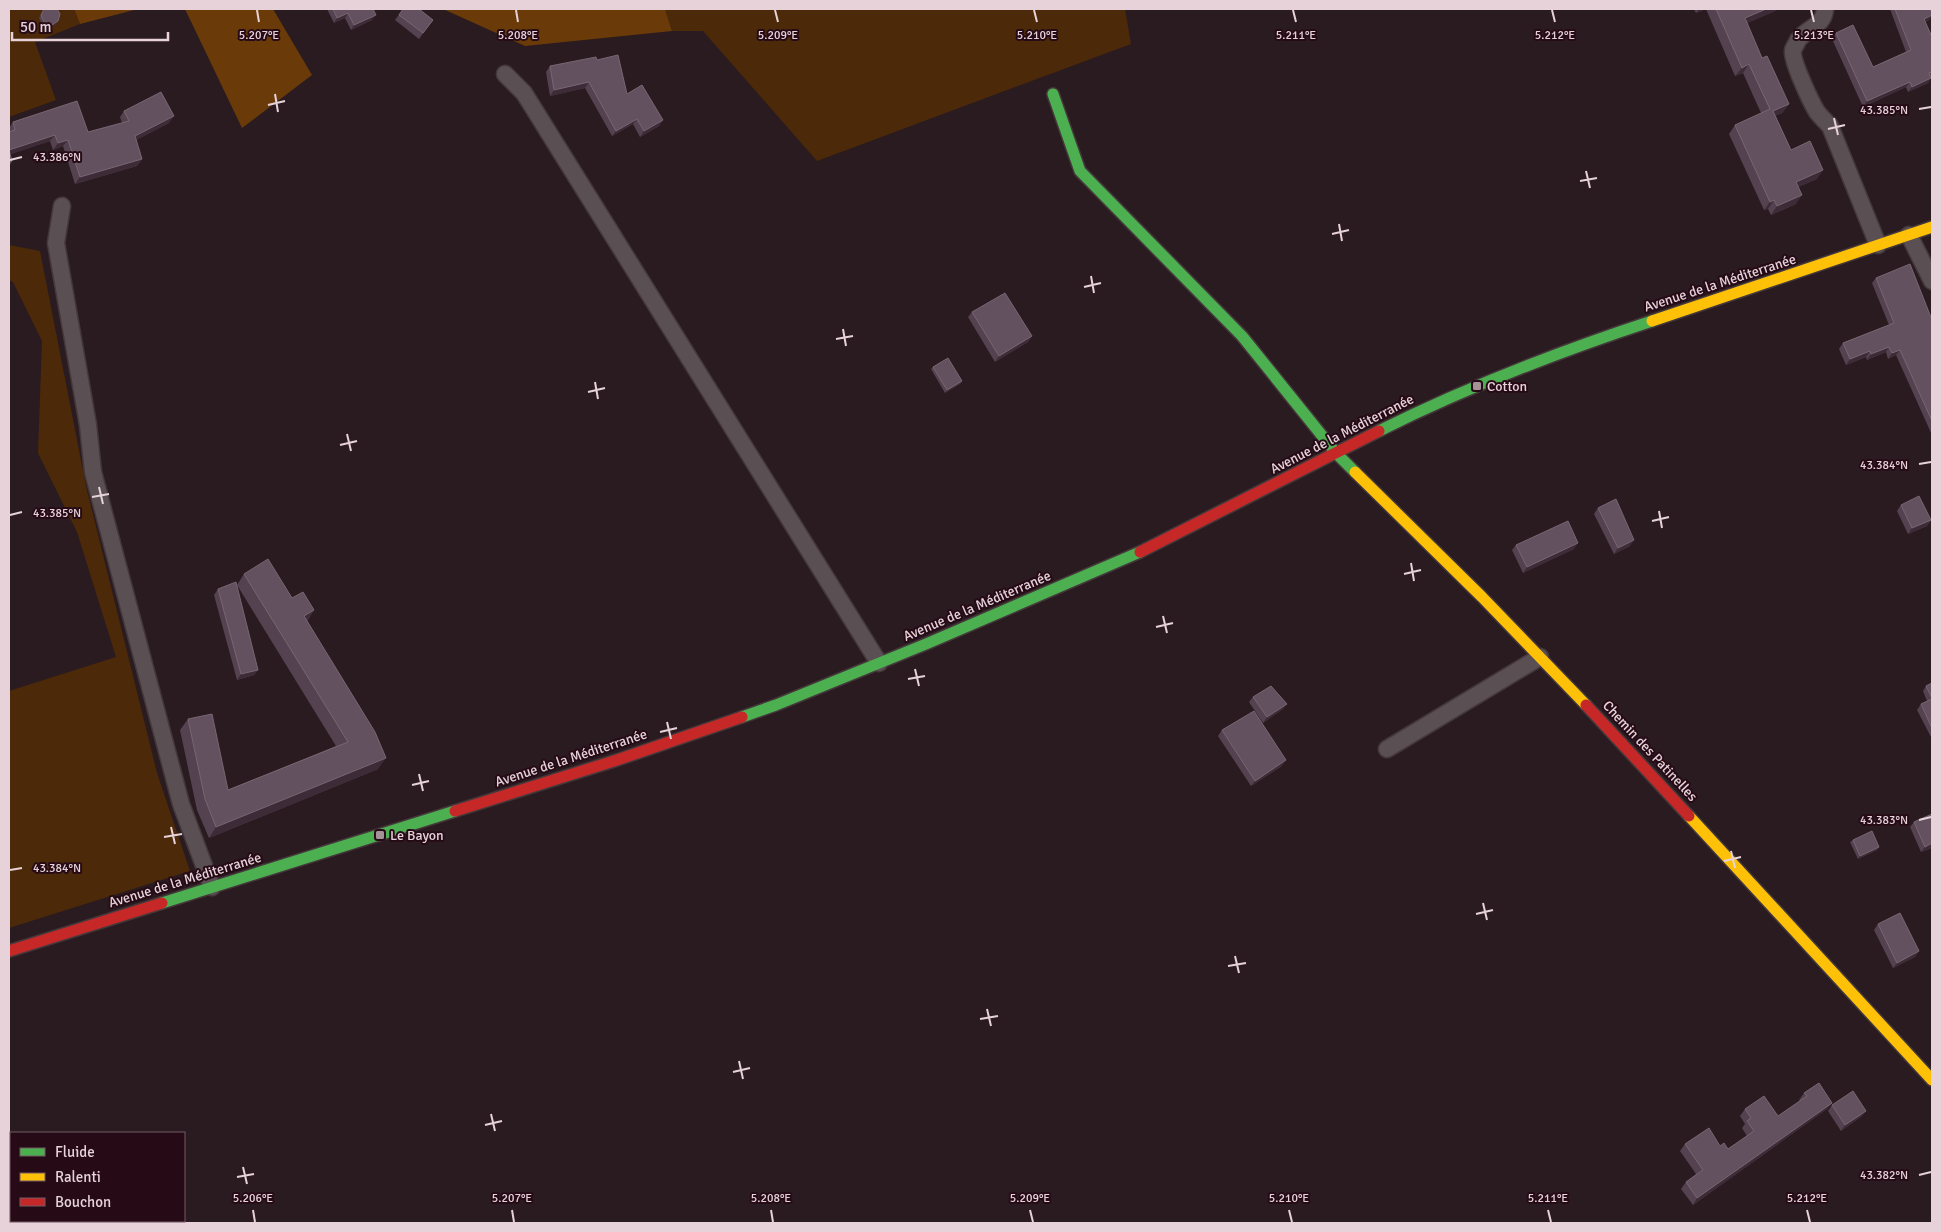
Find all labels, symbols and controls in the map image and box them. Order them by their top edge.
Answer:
scale bar [12,10,169,42]
text: 50 m [20,18,51,36]
text: 5.207°E [239,28,279,43]
text: 5.208°E [498,28,538,43]
text: 5.209°E [758,28,798,43]
text: 5.210°E [1017,28,1057,43]
text: 5.211°E [1276,28,1316,43]
text: 5.212°E [1535,28,1575,43]
text: 5.213°E [1794,28,1834,43]
text: 43.385°N [1860,103,1908,118]
text: 43.386°N [33,150,81,165]
street label: Avenue de la Méditerranée [1642,250,1798,316]
place label: Cotton [1487,378,1527,395]
marker: Cotton [1471,380,1483,392]
street label: Avenue de la Méditerranée [1267,390,1417,478]
text: 43.384°N [1860,458,1908,473]
text: 43.385°N [33,506,81,521]
street label: Avenue de la Méditerranée [901,567,1053,645]
street label: Chemin des Patinelles [1599,697,1701,805]
street label: Avenue de la Méditerranée [493,725,649,791]
text: 43.383°N [1860,813,1908,828]
place label: Le Bayon [390,827,444,844]
marker: Le Bayon [374,829,386,841]
street label: Avenue de la Méditerranée [107,849,263,911]
text: 43.384°N [33,861,81,876]
legend [10,1132,185,1222]
text: Fluide [55,1143,95,1161]
text: Ralenti [55,1168,101,1186]
text: 43.382°N [1860,1168,1908,1183]
text: 5.206°E [233,1191,273,1206]
text: 5.207°E [492,1191,532,1206]
text: 5.208°E [751,1191,791,1206]
text: 5.209°E [1010,1191,1050,1206]
text: 5.210°E [1269,1191,1309,1206]
text: 5.211°E [1528,1191,1568,1206]
text: 5.212°E [1787,1191,1827,1206]
text: Bouchon [55,1193,111,1211]

